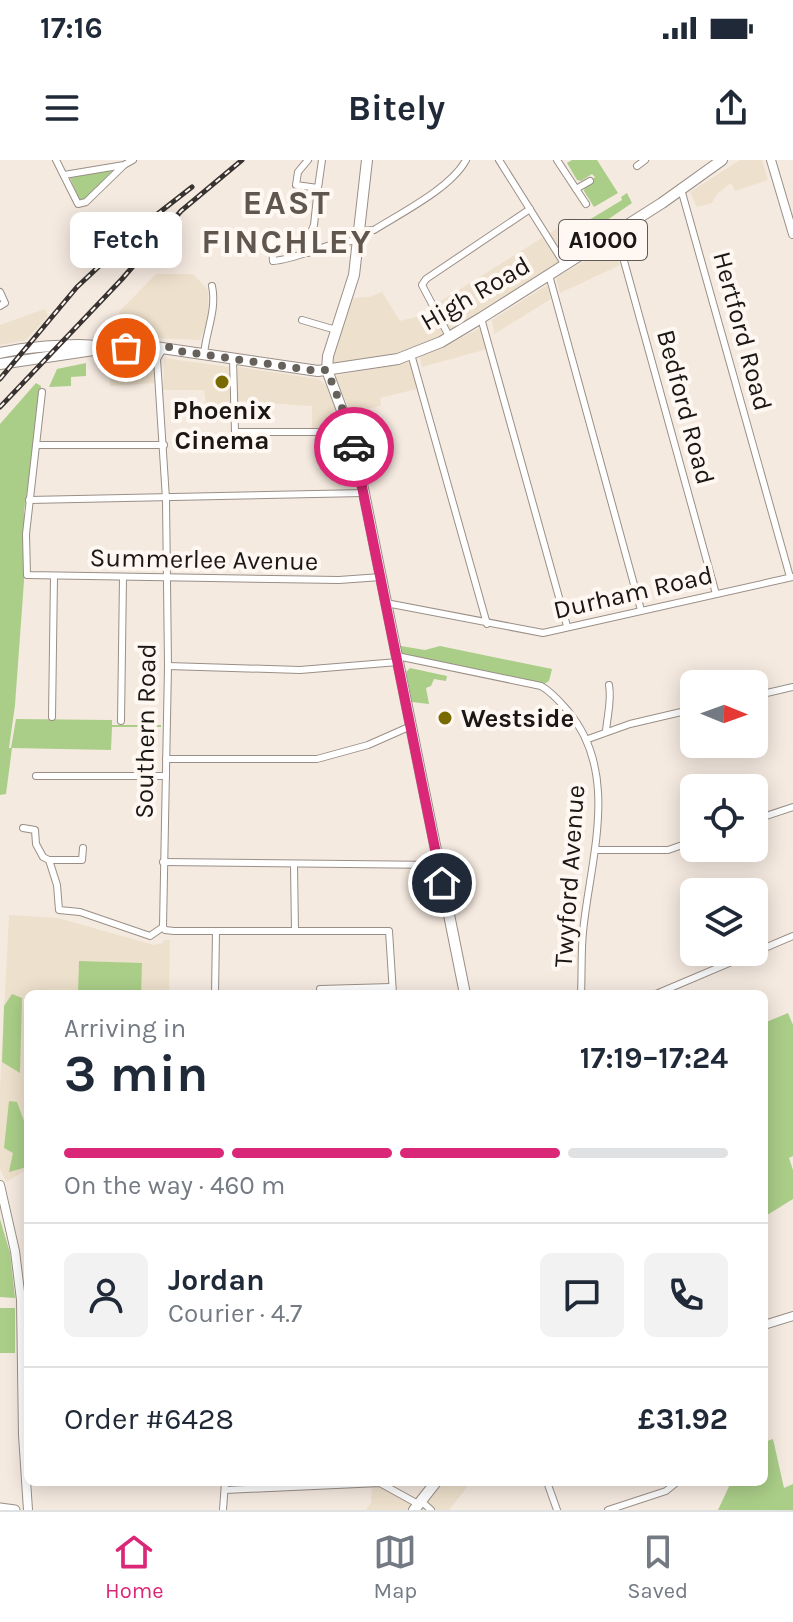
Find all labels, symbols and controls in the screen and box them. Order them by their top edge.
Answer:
text: 17:16 [40,10,103,46]
icon: menu [40,86,84,130]
icon: share [709,86,753,130]
text: Bitely [348,87,445,129]
district label: EAST FINCHLEY [201,183,373,262]
callout: Fetch [70,212,182,268]
road number: A1000 [559,220,647,260]
text: Fetch [92,224,160,255]
street label: Hertford Road [706,248,779,414]
street label: High Road [415,250,536,337]
pin [92,314,160,382]
icon: bag [104,326,148,370]
street label: Bedford Road [650,326,721,488]
marker: Phoenix Cinema [213,373,231,391]
place label: Phoenix Cinema [173,395,271,456]
courier [314,407,394,487]
icon: car [332,425,376,469]
street label: Summerlee Avenue [89,542,319,577]
street label: Durham Road [550,559,716,626]
street label: Southern Road [128,643,163,819]
north arrow [680,670,768,758]
map controls [680,670,768,966]
place label: Westside [461,703,574,734]
marker: Westside [436,709,454,727]
button: locate [680,774,768,862]
street label: Twyford Avenue [548,784,591,968]
pin [408,849,476,917]
icon: home [420,861,464,905]
button: layers [680,878,768,966]
text: Arriving in [64,1013,186,1044]
text: 17:19–17:24 [580,1040,728,1076]
text: 3 min [64,1043,208,1104]
text: On the way · 460 m [64,1170,285,1201]
button: person [64,1253,148,1337]
button: chat [540,1253,624,1337]
button: phone [644,1253,728,1337]
text: Jordan [168,1262,265,1298]
text: Courier · 4.7 [168,1298,302,1329]
text: Order #6428 [64,1401,234,1437]
text: £31.92 [638,1401,728,1437]
tab: Home [105,1530,164,1604]
tab: Map [373,1530,417,1604]
tab: Saved [627,1530,688,1604]

